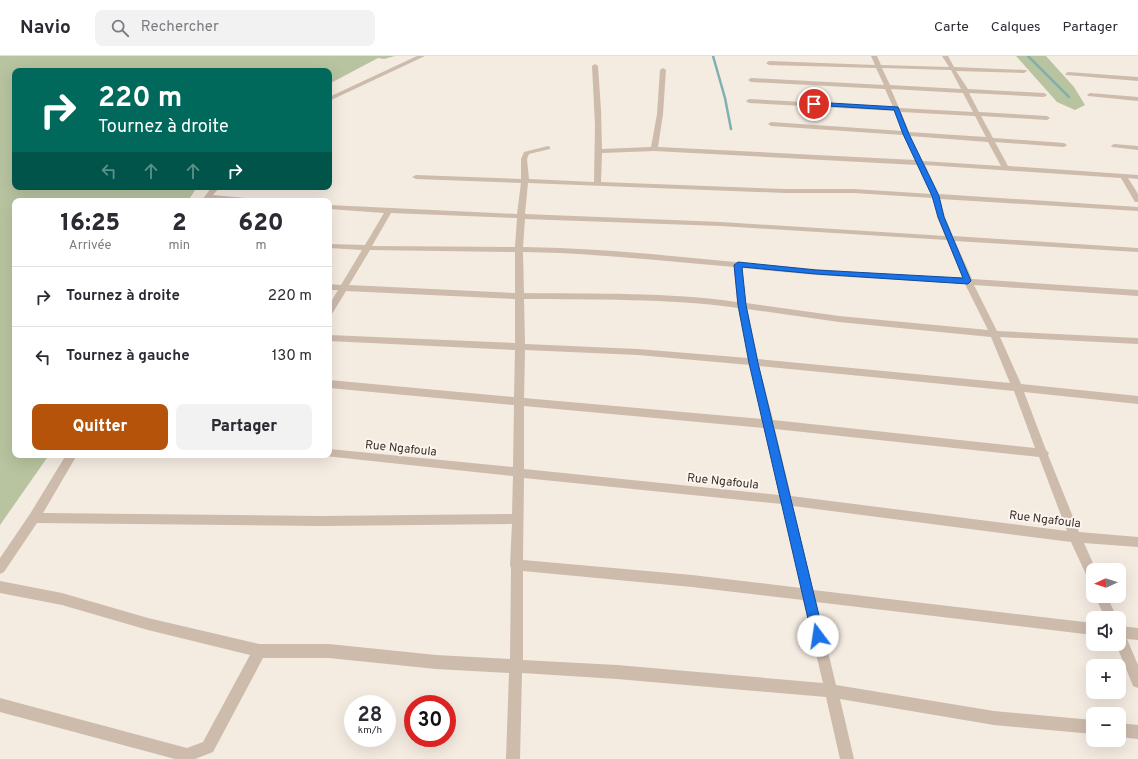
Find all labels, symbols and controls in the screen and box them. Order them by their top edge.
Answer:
search box [95,10,375,46]
text: Navio [20,16,71,40]
icon: search [109,17,131,39]
text: Rechercher [141,18,219,37]
text: Carte [934,19,969,36]
text: Calques [991,19,1041,36]
text: Partager [1063,19,1118,36]
text: 220 m [98,81,182,117]
icon: right [32,84,84,136]
pin [797,87,831,121]
icon: arrive [803,93,825,115]
text: Tournez à droite [98,116,229,139]
icon: left [98,160,120,182]
icon: ahead [140,160,162,182]
icon: ahead [182,160,204,182]
icon: right [224,160,246,182]
text: 16:25 [60,209,120,239]
text: 2 [172,209,187,239]
text: 620 [238,209,284,239]
text: Arrivée [69,238,112,254]
text: min [168,238,190,254]
text: m [255,238,267,254]
icon: right [32,286,54,308]
text: Tournez à droite [66,287,180,306]
text: 220 m [268,287,312,306]
icon: left [32,346,54,368]
text: Tournez à gauche [66,347,190,366]
text: 130 m [272,347,312,366]
button: Quitter [32,404,168,450]
button: Partager [176,404,312,450]
street label: Rue Ngafoula [364,437,438,461]
street label: Rue Ngafoula [686,470,760,494]
street label: Rue Ngafoula [1008,508,1082,532]
north arrow [1086,563,1126,603]
map controls [1086,563,1126,747]
button: sound [1086,611,1126,651]
position arrow [797,615,839,657]
button: + [1086,659,1126,699]
speed limit sign: 30 [404,695,456,747]
text: 28 [358,703,382,729]
button: − [1086,707,1126,747]
text: km/h [358,724,382,737]

